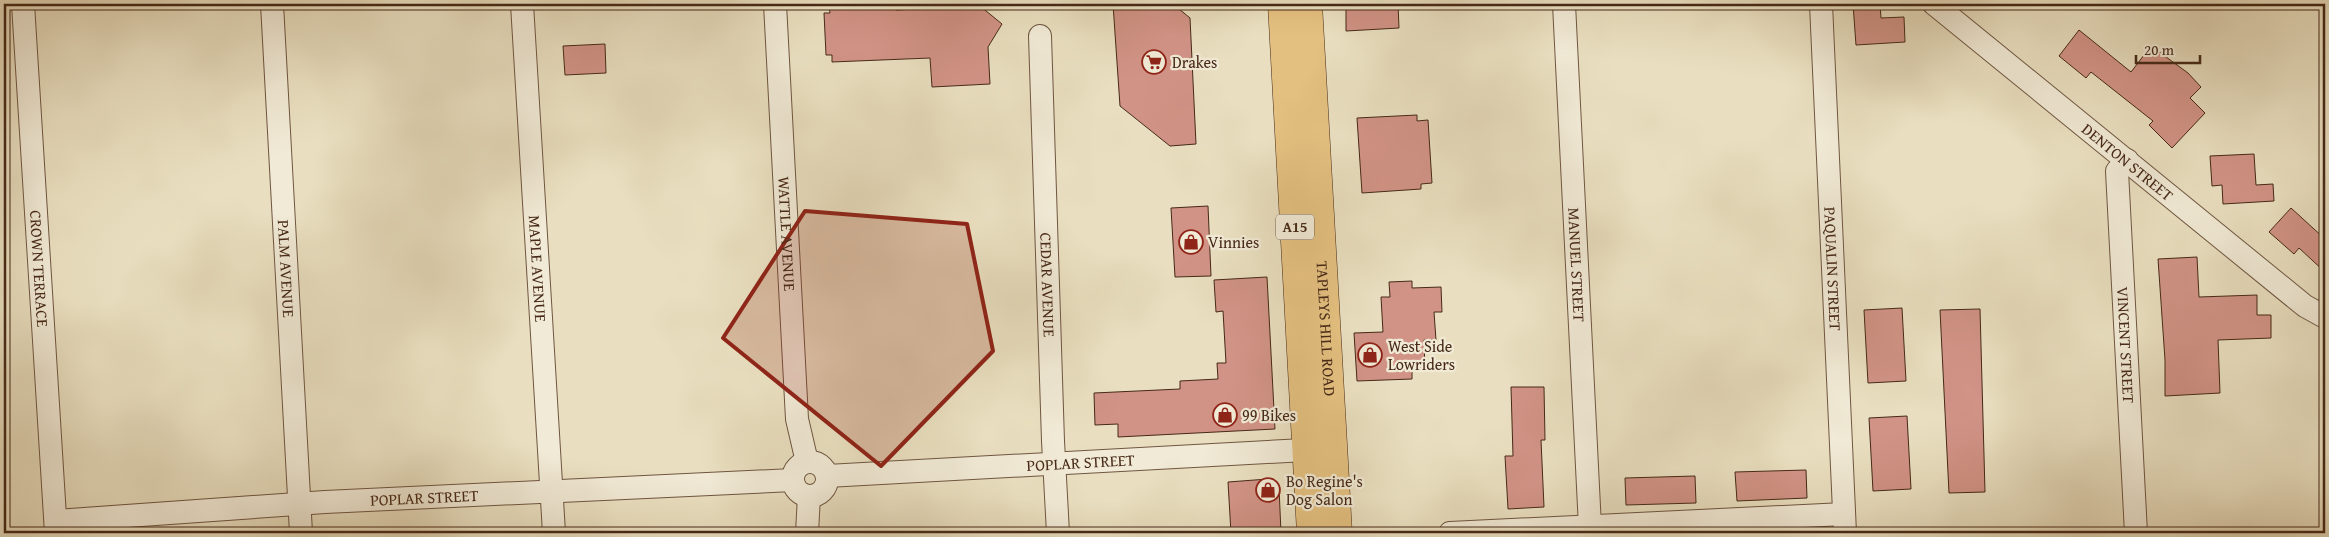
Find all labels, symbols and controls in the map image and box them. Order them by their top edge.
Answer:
scale bar [2136,32,2200,64]
text: 20 m [2144,39,2175,60]
supermarket icon: Drakes [1141,49,1167,75]
place label: Drakes [1172,50,1217,74]
street label: DENTON STREET [2077,117,2179,207]
street label: WATTLE AVENUE [772,176,802,292]
street label: PAQUALIN STREET [1818,206,1848,331]
street label: MANUEL STREET [1562,207,1592,322]
street label: CROWN TERRACE [24,209,55,328]
street label: MAPLE AVENUE [523,214,553,323]
road number: A15 [1276,214,1314,240]
street label: PALM AVENUE [272,219,301,318]
shop icon: Vinnies [1178,229,1204,255]
place label: Vinnies [1208,230,1259,254]
street label: CEDAR AVENUE [1034,232,1062,338]
street label: TAPLEYS HILL ROAD [1311,260,1342,397]
street label: VINCENT STREET [2111,286,2141,404]
place label: West Side Lowriders [1388,334,1455,376]
shop icon: West Side Lowriders [1357,342,1383,368]
shop icon: 99 Bikes [1212,402,1238,428]
place label: 99 Bikes [1242,403,1296,427]
street label: POPLAR STREET [1026,447,1135,477]
place label: Bo Regine's Dog Salon [1286,469,1363,511]
shop icon: Bo Regine's Dog Salon [1255,477,1281,503]
street label: POPLAR STREET [370,483,479,512]

